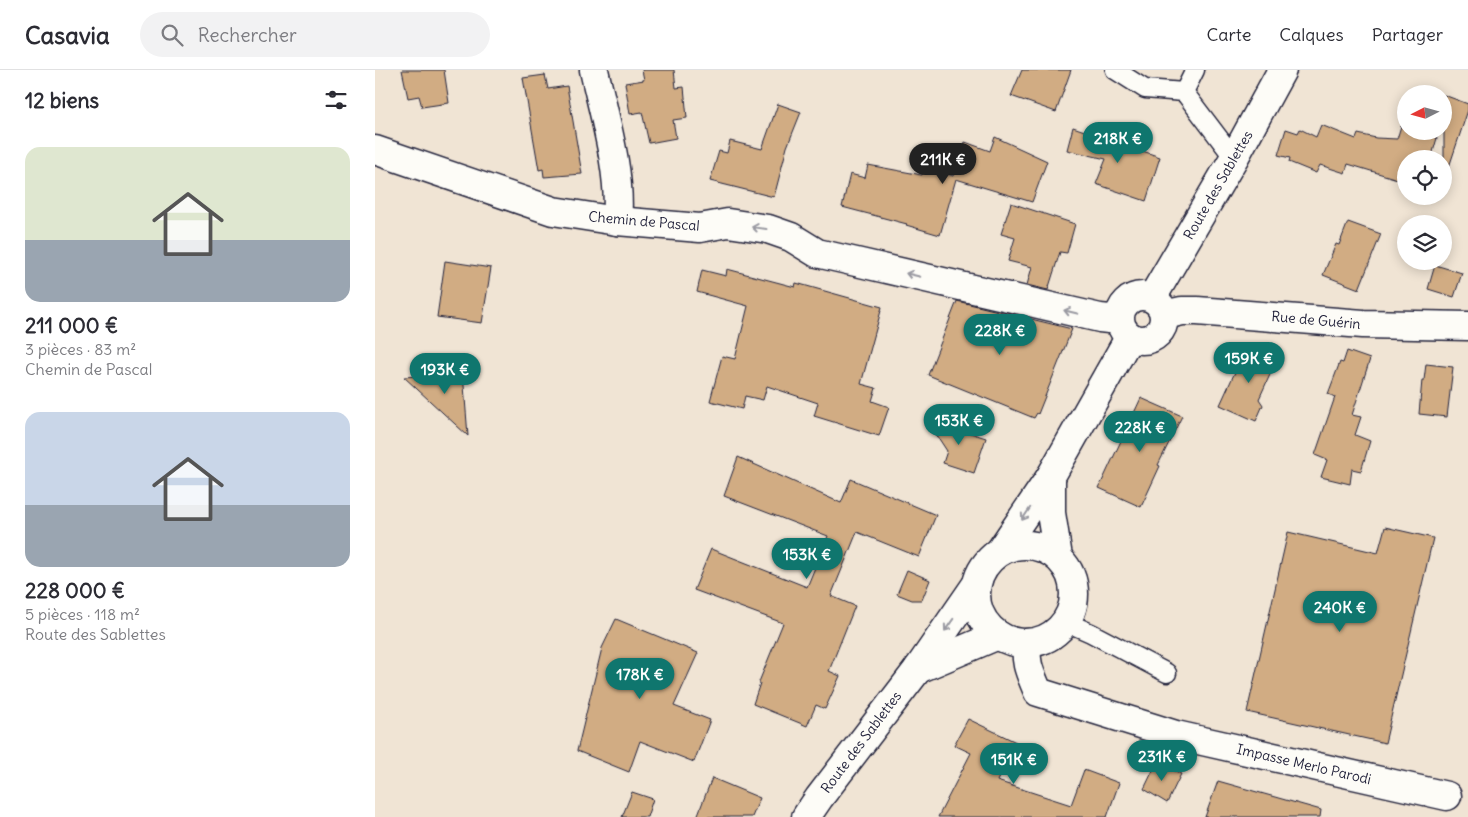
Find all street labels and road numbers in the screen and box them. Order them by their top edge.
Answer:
street label: Route des Sablettes [1179,127,1257,243]
street label: Chemin de Pascal [588,207,700,235]
street label: Rue de Guérin [1271,307,1361,333]
street label: Route des Sablettes [817,687,905,797]
street label: Impasse Merlo Parodi [1235,740,1373,788]

